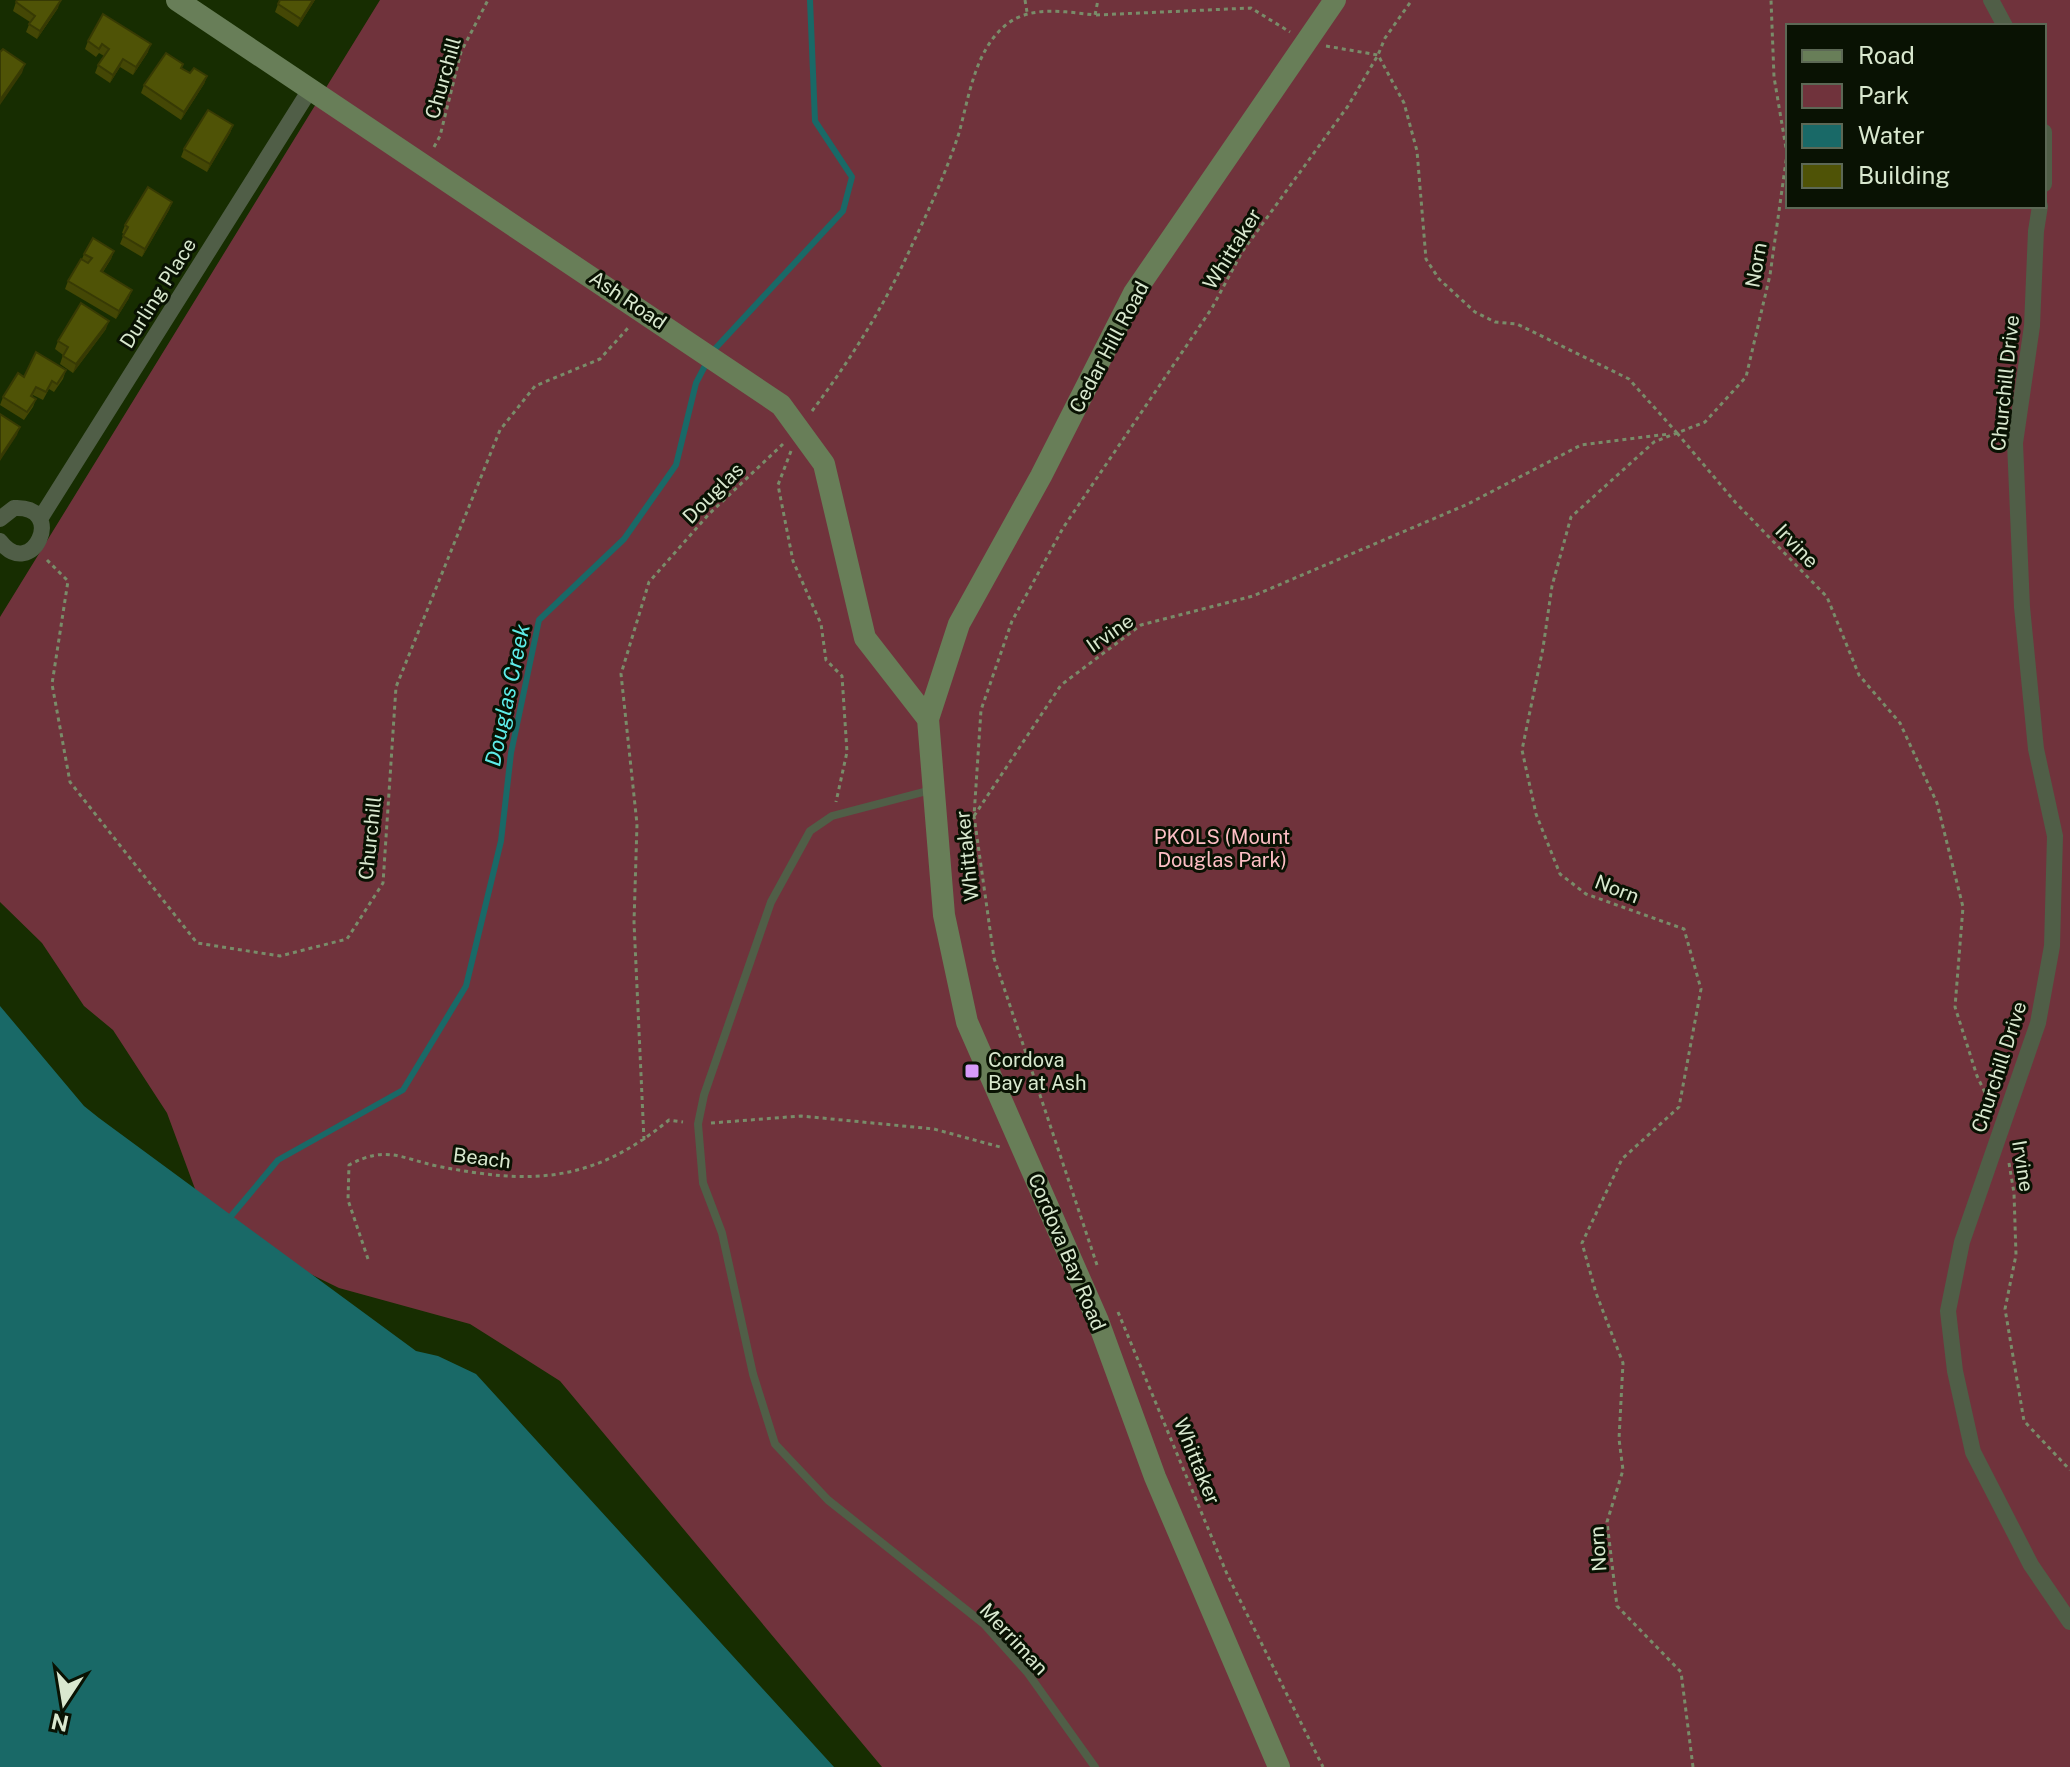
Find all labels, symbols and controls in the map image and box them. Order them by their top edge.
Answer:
legend [1786,24,2046,208]
street label: Churchill [420,34,466,122]
text: Road [1858,41,1915,69]
text: Park [1858,81,1909,109]
text: Water [1858,121,1925,149]
text: Building [1858,161,1950,189]
street label: Whittaker [1198,204,1266,294]
street label: Durling Place [115,234,201,352]
street label: Norn [1740,240,1772,290]
street label: Ash Road [585,266,671,334]
street label: Cedar Hill Road [1064,277,1154,417]
street label: Churchill Drive [1986,314,2024,452]
street label: Douglas [678,458,748,528]
street label: Irvine [1770,519,1824,573]
street label: Irvine [1082,608,1138,658]
water label: Douglas Creek [479,621,535,768]
street label: Churchill [354,795,386,881]
street label: Whittaker [950,809,984,903]
park label: PKOLS (Mount Douglas Park) [1154,825,1290,872]
street label: Norn [1591,870,1643,908]
street label: Churchill Drive [1966,998,2032,1136]
place label: Cordova Bay at Ash [988,1048,1086,1095]
marker: Cordova Bay at Ash [963,1062,981,1080]
street label: Irvine [2007,1139,2039,1193]
street label: Beach [452,1143,512,1173]
street label: Cordova Bay Road [1023,1170,1111,1334]
street label: Whittaker [1169,1414,1225,1508]
street label: Norn [1584,1525,1612,1573]
street label: Merriman [975,1598,1053,1680]
north arrow [24,1663,104,1743]
text: N [49,1708,71,1737]

